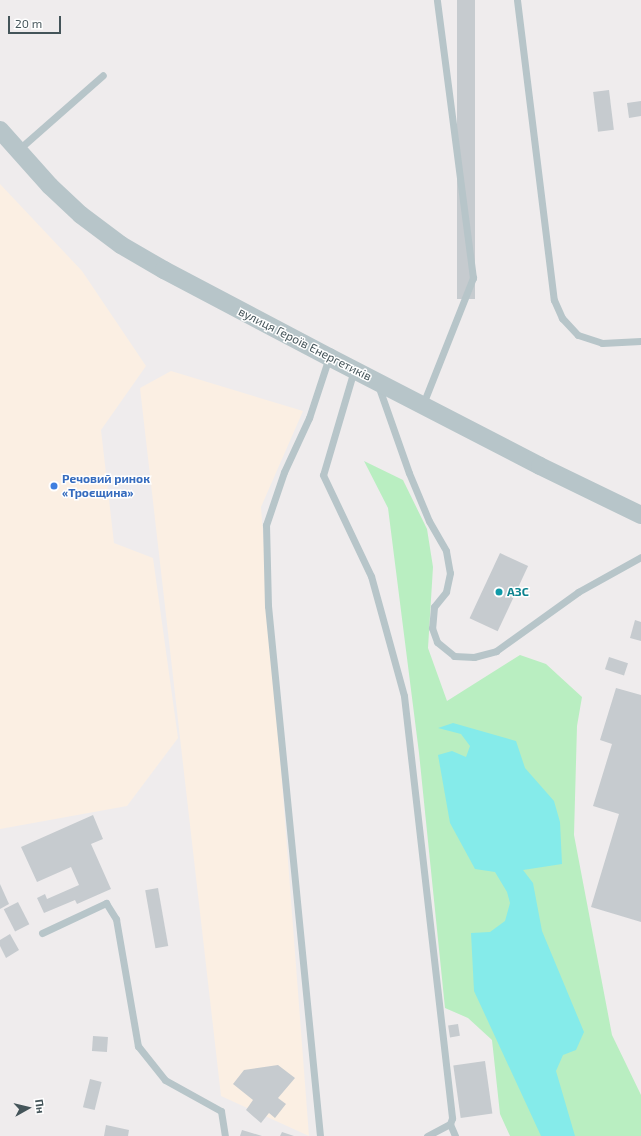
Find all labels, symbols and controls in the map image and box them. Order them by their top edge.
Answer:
scale bar [10,8,63,34]
text: 20 m [15,16,42,30]
street label: вулиця Героїв Енергетиків [236,304,374,384]
place label: Речовий ринок «Троєщина» [62,472,150,500]
marker: Речовий ринок «Троєщина» [49,481,59,491]
place label: АЗС [507,585,529,599]
marker: АЗС [494,587,504,597]
north arrow [8,1088,48,1128]
text: Пн [33,1098,48,1114]

